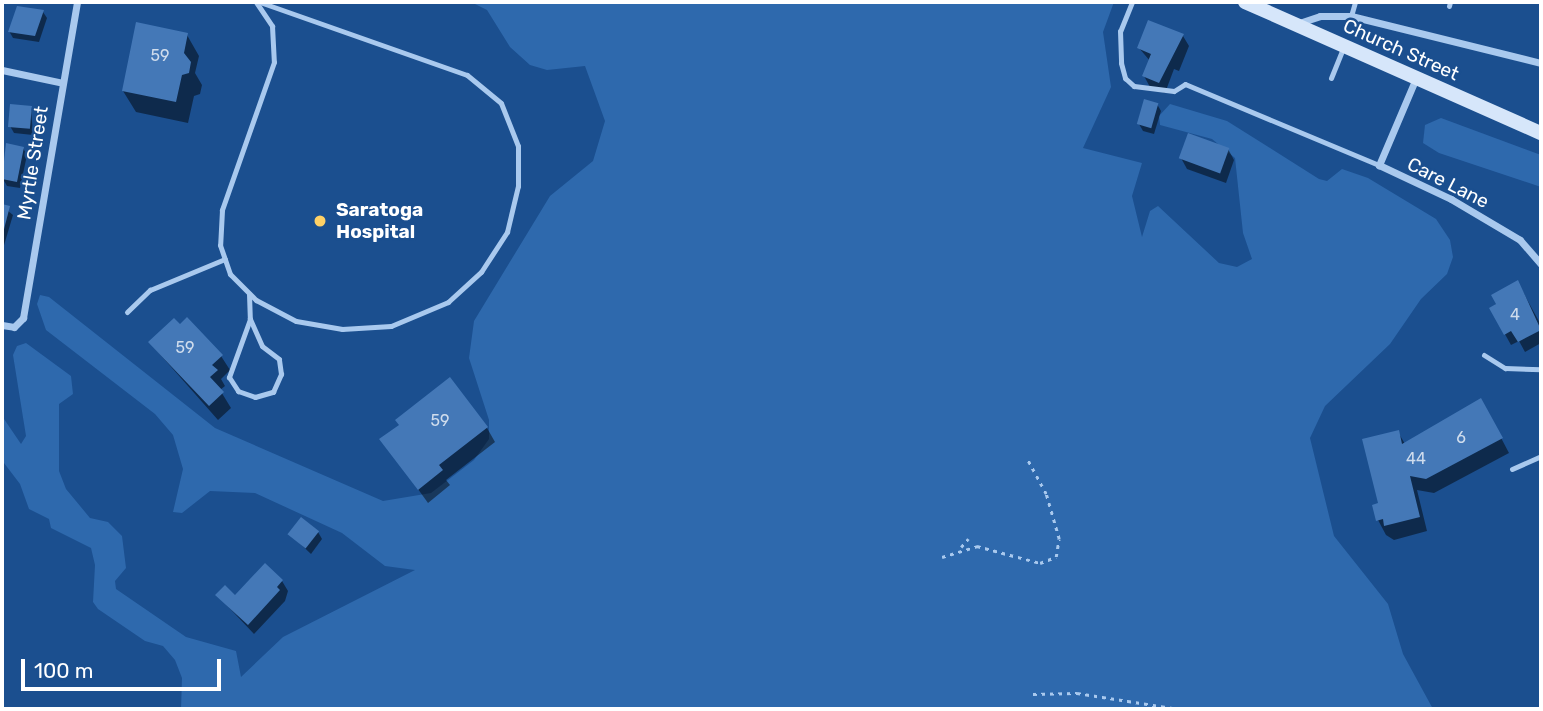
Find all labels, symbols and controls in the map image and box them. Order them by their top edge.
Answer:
street label: Church Street [1340,14,1462,86]
house number: 59 [151,46,169,66]
street label: Myrtle Street [13,104,53,222]
street label: Care Lane [1403,153,1493,213]
place label: Saratoga Hospital [336,199,423,243]
marker: Saratoga Hospital [310,211,330,231]
house number: 4 [1510,305,1520,325]
house number: 59 [176,338,194,358]
house number: 59 [431,411,449,431]
house number: 6 [1456,428,1466,448]
house number: 44 [1406,449,1426,469]
scale bar [24,644,224,688]
text: 100 m [34,658,93,683]

